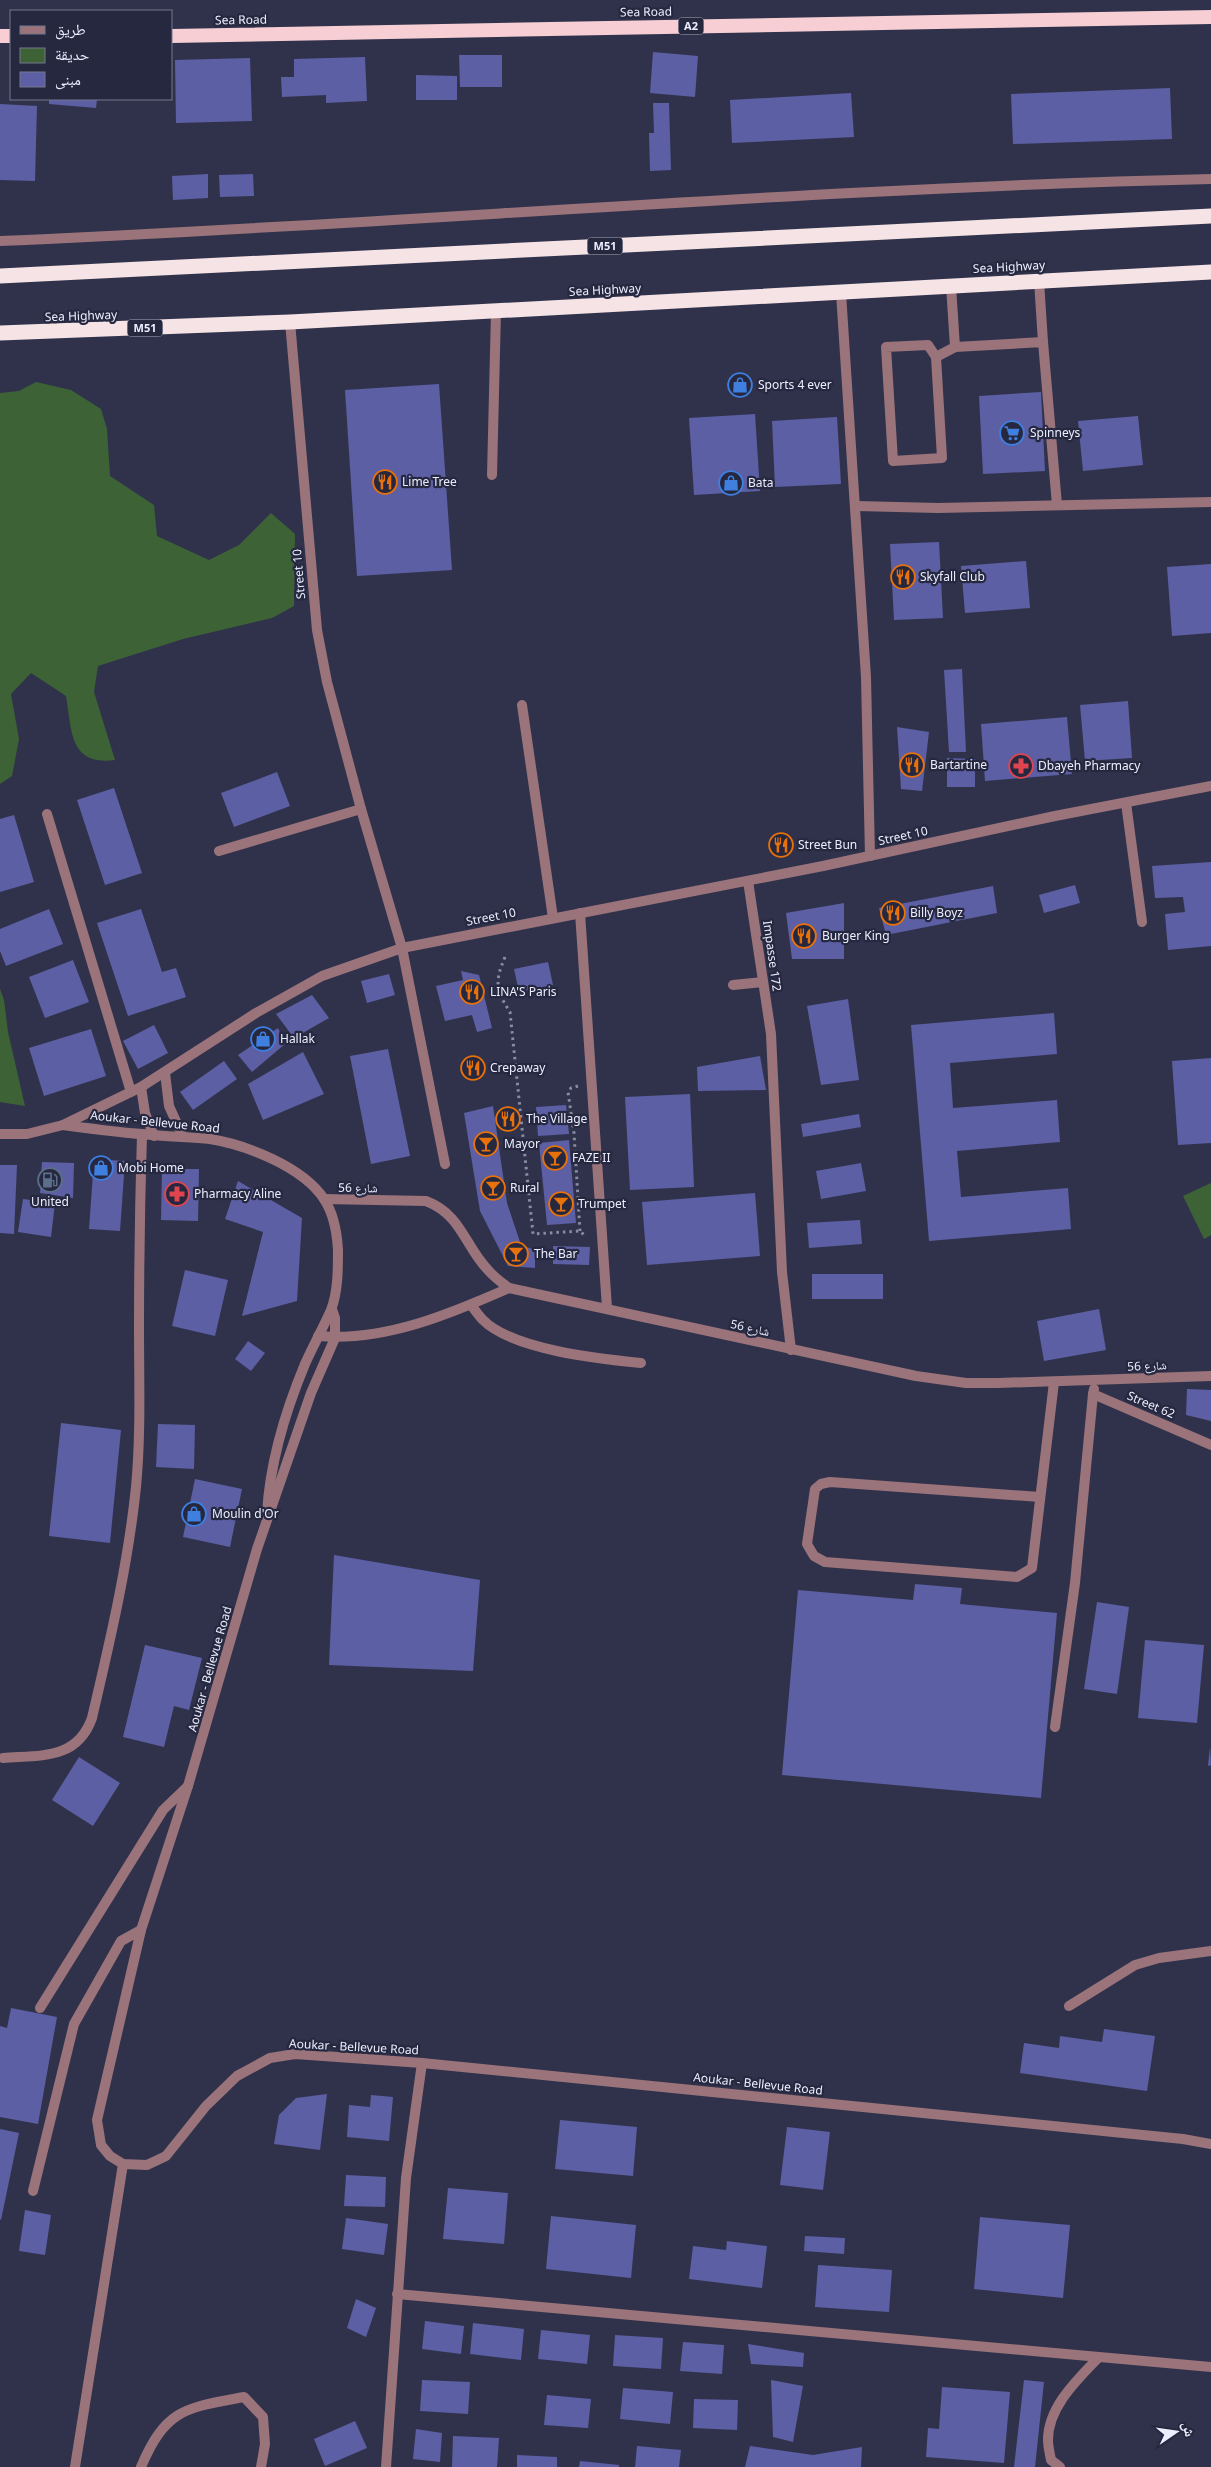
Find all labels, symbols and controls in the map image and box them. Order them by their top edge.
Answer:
street label: Sea Road [620,3,672,20]
legend [10,10,172,100]
street label: Sea Road [215,11,267,28]
road number: A2 [678,18,704,34]
text: طريق [55,19,86,40]
text: حديقة [55,44,90,64]
text: مبنى [55,69,81,90]
road number: M51 [588,238,622,255]
street label: Sea Highway [972,256,1046,277]
street label: Sea Highway [568,279,642,300]
street label: Sea Highway [45,306,118,325]
road number: M51 [128,319,162,336]
shop icon: Sports 4 ever [727,372,753,398]
place label: Sports 4 ever [758,376,832,393]
supermarket icon: Spinneys [999,420,1025,446]
place label: Spinneys [1030,424,1081,441]
restaurant icon: Lime Tree [372,469,398,495]
shop icon: Bata [718,470,744,496]
place label: Lime Tree [402,473,457,490]
place label: Bata [748,474,774,491]
street label: Street 10 [288,548,309,600]
restaurant icon: Skyfall Club [890,564,916,590]
place label: Skyfall Club [920,568,985,585]
restaurant icon: Bartartine [899,752,925,778]
pharmacy icon: Dbayeh Pharmacy [1008,753,1034,779]
place label: Bartartine [930,756,987,773]
place label: Dbayeh Pharmacy [1038,757,1141,774]
street label: Street 10 [876,822,929,849]
restaurant icon: Street Bun [768,832,794,858]
place label: Street Bun [798,836,857,853]
restaurant icon: Billy Boyz [880,900,906,926]
street label: Street 10 [465,903,517,930]
place label: Billy Boyz [910,904,963,921]
street label: Impasse 172 [759,919,786,993]
restaurant icon: Burger King [791,923,817,949]
place label: Burger King [822,927,890,944]
restaurant icon: LINA'S Paris [459,979,485,1005]
place label: LINA'S Paris [490,983,557,1000]
shop icon: Hallak [250,1026,276,1052]
place label: Hallak [280,1030,316,1047]
restaurant icon: Crepaway [460,1055,486,1081]
place label: Crepaway [490,1059,546,1076]
street label: Aoukar - Bellevue Road [89,1106,221,1137]
restaurant icon: The Village [495,1106,521,1132]
place label: The Village [526,1110,588,1127]
bar icon: Mayor [473,1131,499,1157]
place label: Mayor [504,1135,540,1152]
bar icon: FAZE II [542,1145,568,1171]
place label: FAZE II [572,1149,610,1166]
shop icon: Mobi Home [88,1155,114,1181]
place label: Mobi Home [118,1159,184,1176]
fuel station icon: United [37,1167,63,1193]
bar icon: Rural [480,1175,506,1201]
street label: شارع 56 [338,1179,378,1196]
place label: Rural [510,1179,539,1196]
pharmacy icon: Pharmacy Aline [164,1181,190,1207]
place label: Pharmacy Aline [194,1185,282,1202]
bar icon: Trumpet [548,1191,574,1217]
place label: United [31,1193,69,1210]
place label: Trumpet [578,1195,627,1212]
bar icon: The Bar [503,1241,529,1267]
place label: The Bar [534,1245,578,1262]
street label: شارع 56 [729,1315,771,1340]
street label: شارع 56 [1127,1356,1167,1375]
street label: Street 62 [1125,1387,1178,1422]
shop icon: Moulin d'Or [181,1501,207,1527]
place label: Moulin d'Or [212,1505,279,1522]
street label: Aoukar - Bellevue Road [183,1604,236,1734]
street label: Aoukar - Bellevue Road [289,2035,419,2058]
street label: Aoukar - Bellevue Road [692,2068,824,2099]
north arrow [1151,2407,1201,2457]
text: ش [1178,2420,1200,2438]

